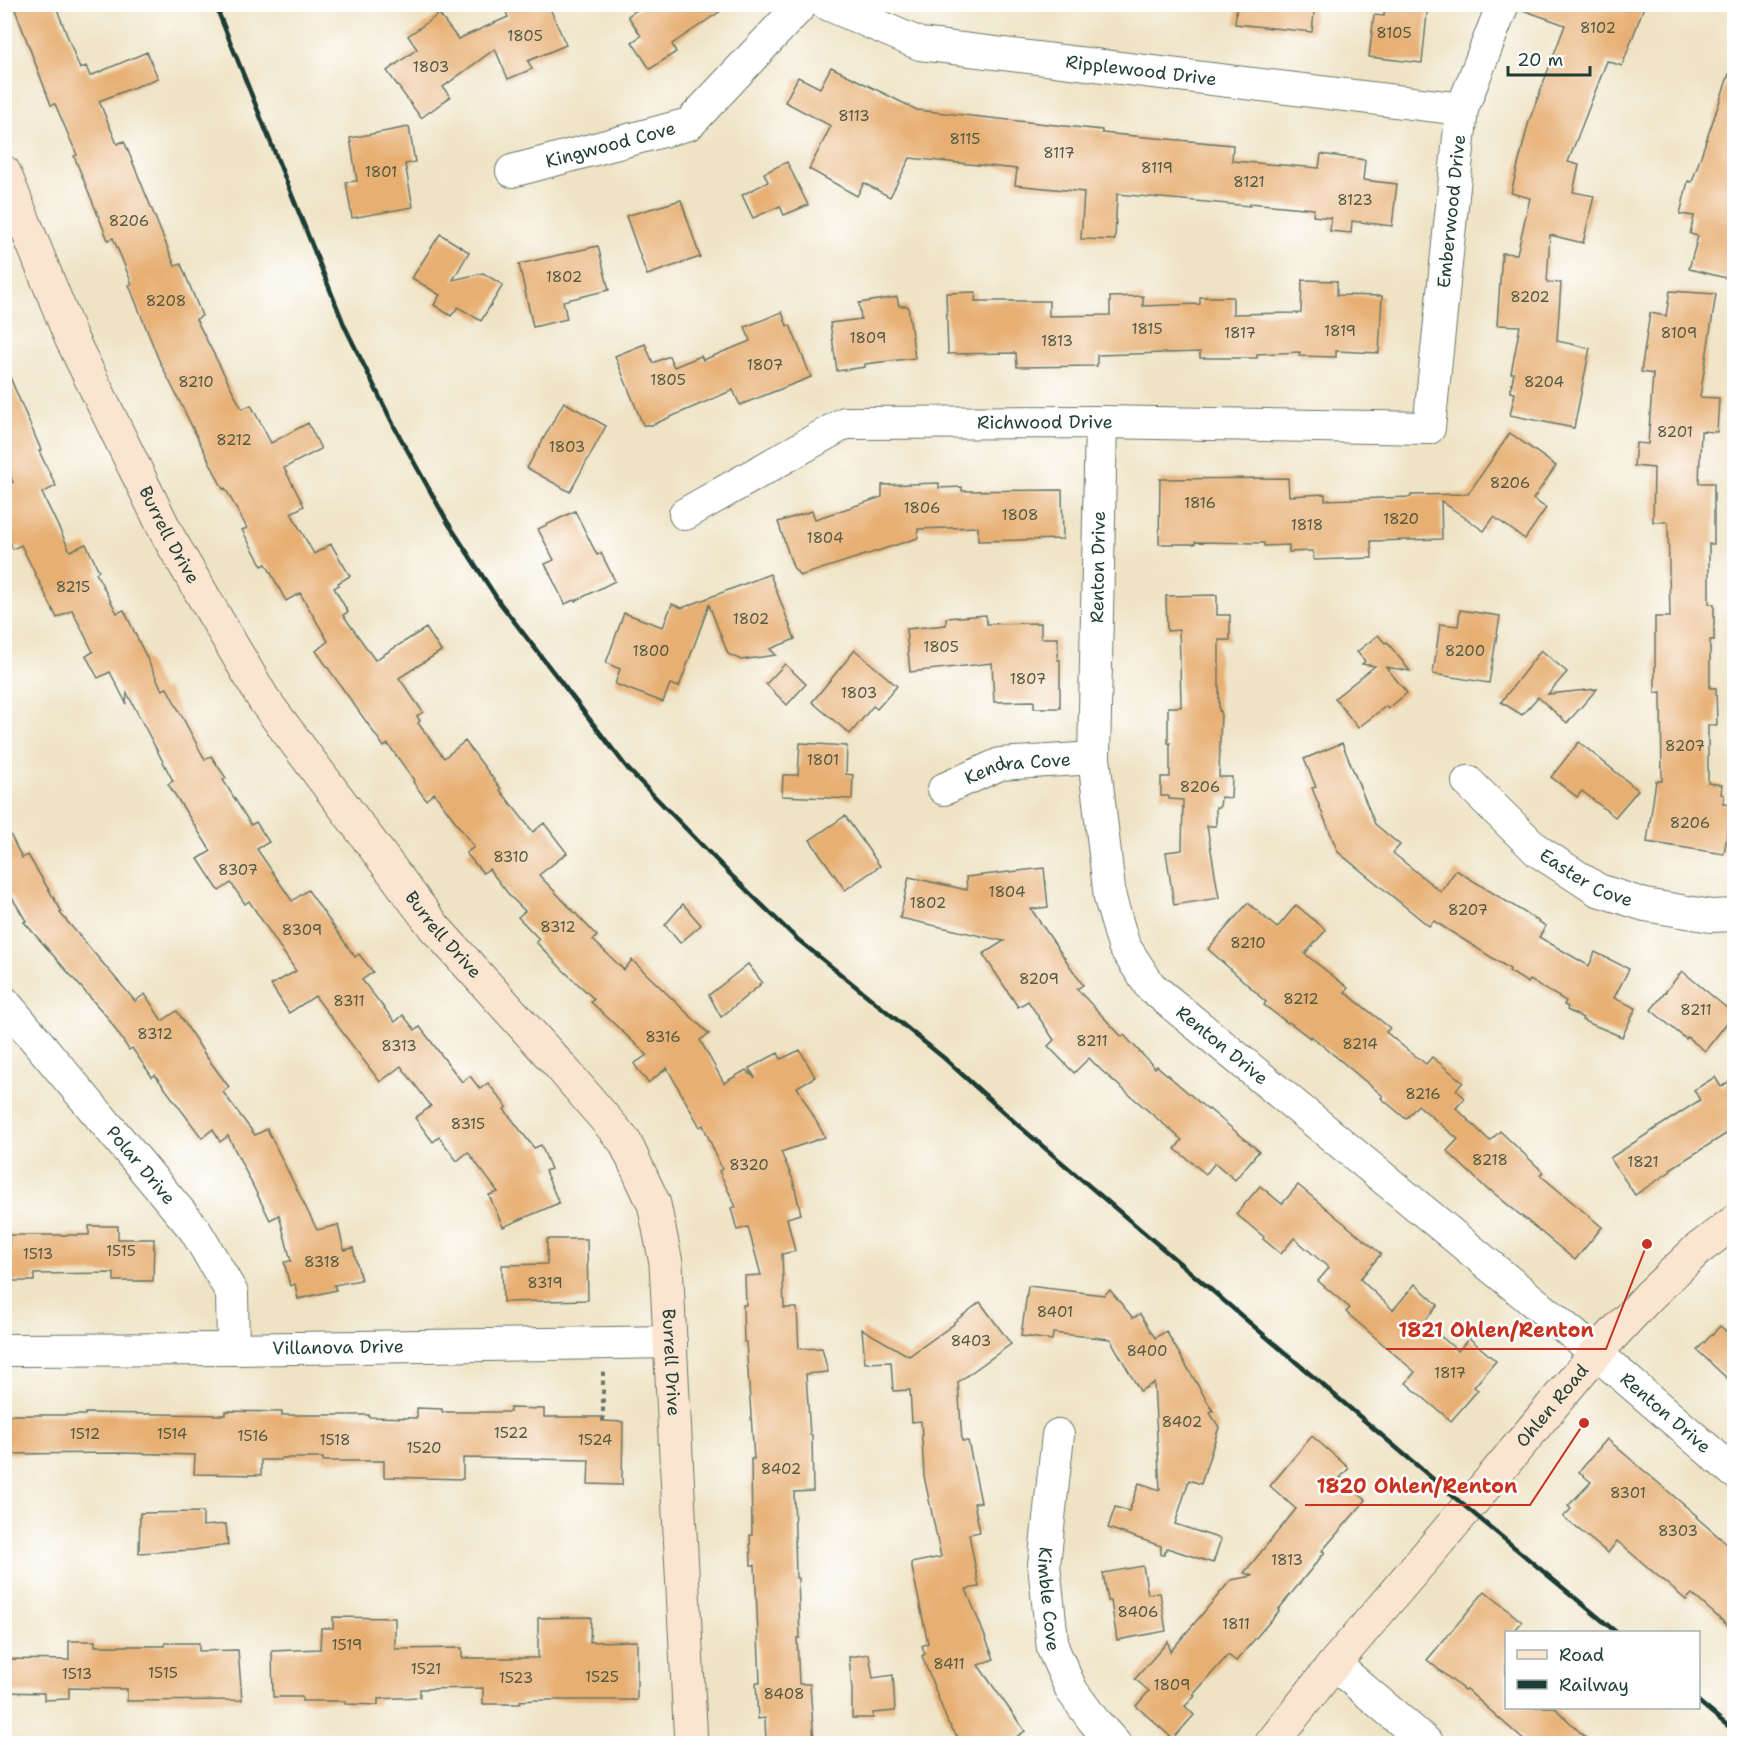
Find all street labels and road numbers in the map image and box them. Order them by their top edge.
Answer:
street label: Ripplewood Drive [1064,50,1218,91]
street label: Kingwood Cove [543,116,678,174]
street label: Emberwood Drive [1432,133,1471,289]
street label: Richwood Drive [977,410,1113,434]
street label: Burrell Drive [133,482,205,588]
street label: Renton Drive [1085,511,1111,623]
street label: Kendra Cove [961,747,1072,790]
street label: Easter Cove [1535,843,1636,912]
street label: Burrell Drive [399,886,487,984]
street label: Renton Drive [1171,1000,1273,1090]
street label: Polar Drive [101,1121,181,1210]
street label: Burrell Drive [656,1308,686,1417]
street label: Villanova Drive [272,1334,404,1360]
street label: Ohlen Road [1510,1359,1594,1452]
street label: Renton Drive [1615,1367,1716,1459]
street label: Kimble Cove [1032,1546,1065,1652]

